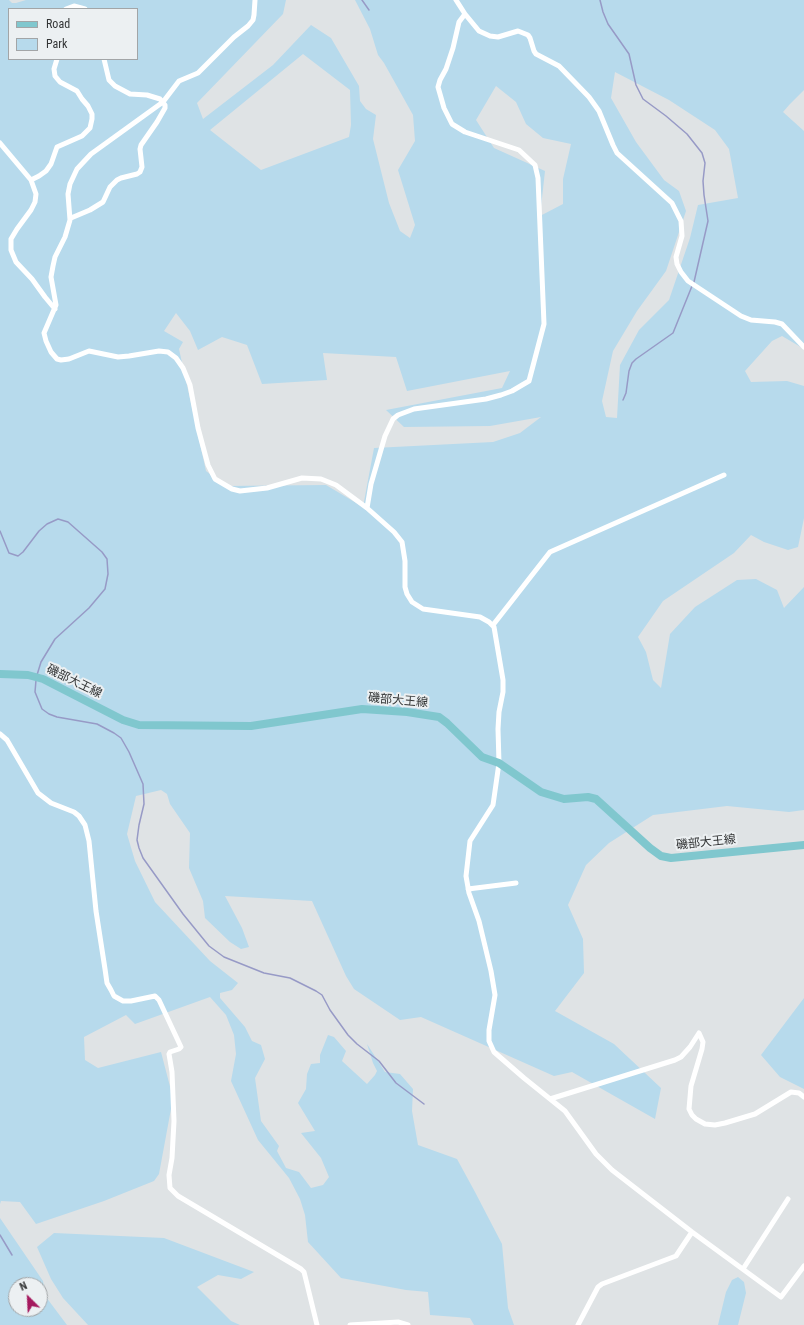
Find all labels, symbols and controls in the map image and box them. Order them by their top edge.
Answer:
legend [8,8,138,60]
text: Road [46,17,70,31]
text: Park [46,37,67,51]
street label: 磯部大王線 [44,662,104,702]
street label: 磯部大王線 [367,691,429,711]
street label: 磯部大王線 [675,833,737,853]
north arrow [8,1277,48,1317]
text: N [18,1279,29,1294]

